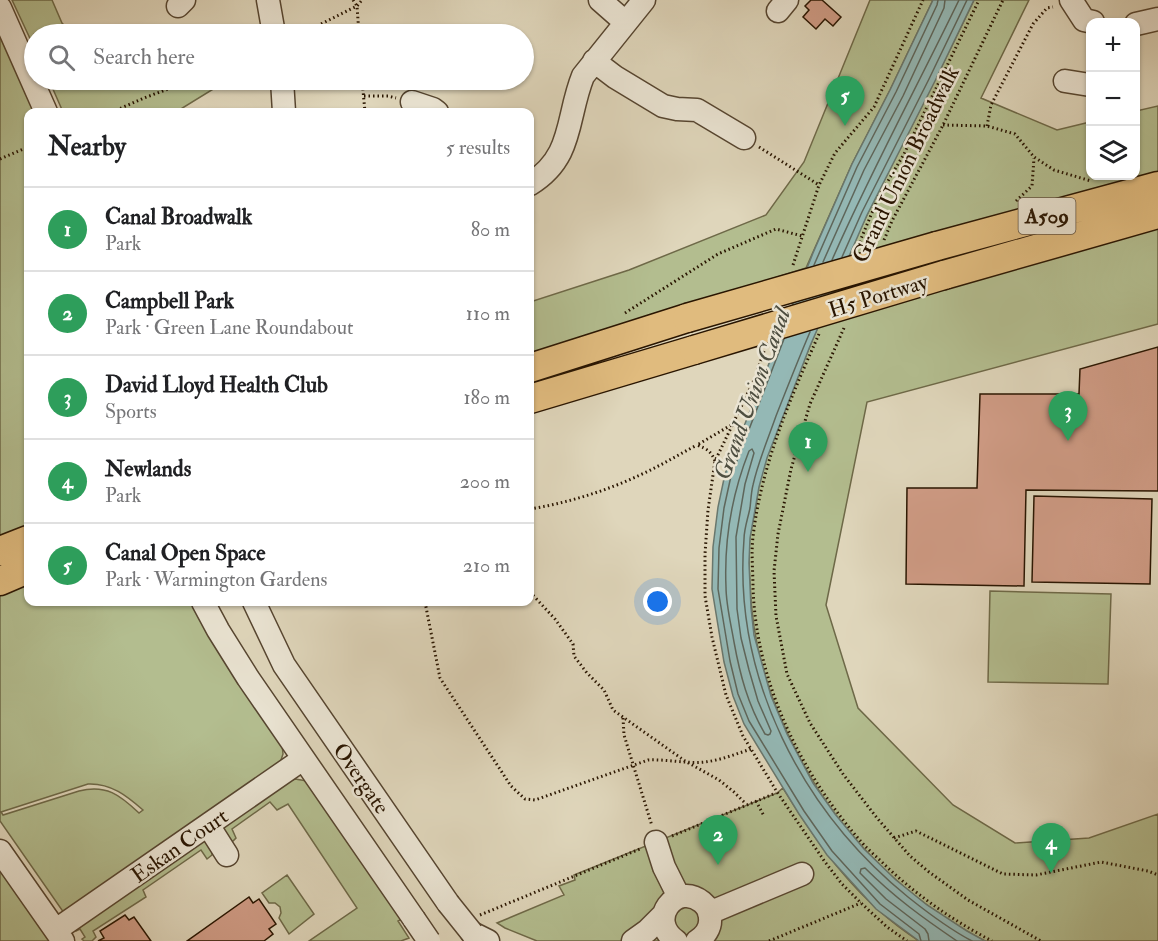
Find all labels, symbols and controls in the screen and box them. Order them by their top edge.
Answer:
map controls [1086,18,1140,180]
button: + [1086,18,1140,72]
search box [24,24,534,90]
icon: search [45,41,78,74]
text: Search here [93,43,195,71]
street label: Grand Union Broadwalk [846,61,966,267]
button: − [1086,72,1140,126]
pin: 5 [826,76,864,126]
button: layers [1086,126,1140,180]
text: Nearby [48,131,126,163]
text: 5 results [446,135,510,160]
road number: A509 [1018,198,1076,234]
text: Canal Broadwalk [105,203,252,231]
text: 1 [64,217,71,242]
text: 80 m [471,217,510,242]
text: Park [105,231,141,256]
street label: H5 Portway [825,267,932,324]
text: Campbell Park [105,287,234,315]
text: 2 [62,301,73,326]
text: 110 m [466,301,510,326]
water label: Grand Union Canal [707,302,799,484]
text: Park · Green Lane Roundabout [105,315,353,340]
text: David Lloyd Health Club [105,371,328,399]
text: 3 [64,385,71,410]
text: 180 m [463,385,510,410]
pin: 3 [1048,392,1088,441]
text: Sports [105,399,157,424]
pin: 1 [788,422,828,472]
text: Newlands [105,455,191,483]
text: 4 [62,469,73,494]
text: 200 m [460,469,510,494]
text: Park [105,483,141,508]
text: Canal Open Space [105,539,265,567]
text: 5 [63,553,72,578]
text: 210 m [463,553,510,578]
text: Park · Warmington Gardens [105,567,327,592]
your location [643,587,672,616]
street label: Overgate [327,737,396,820]
street label: Eskan Court [126,802,234,889]
pin: 2 [698,816,738,865]
pin: 4 [1032,824,1070,873]

